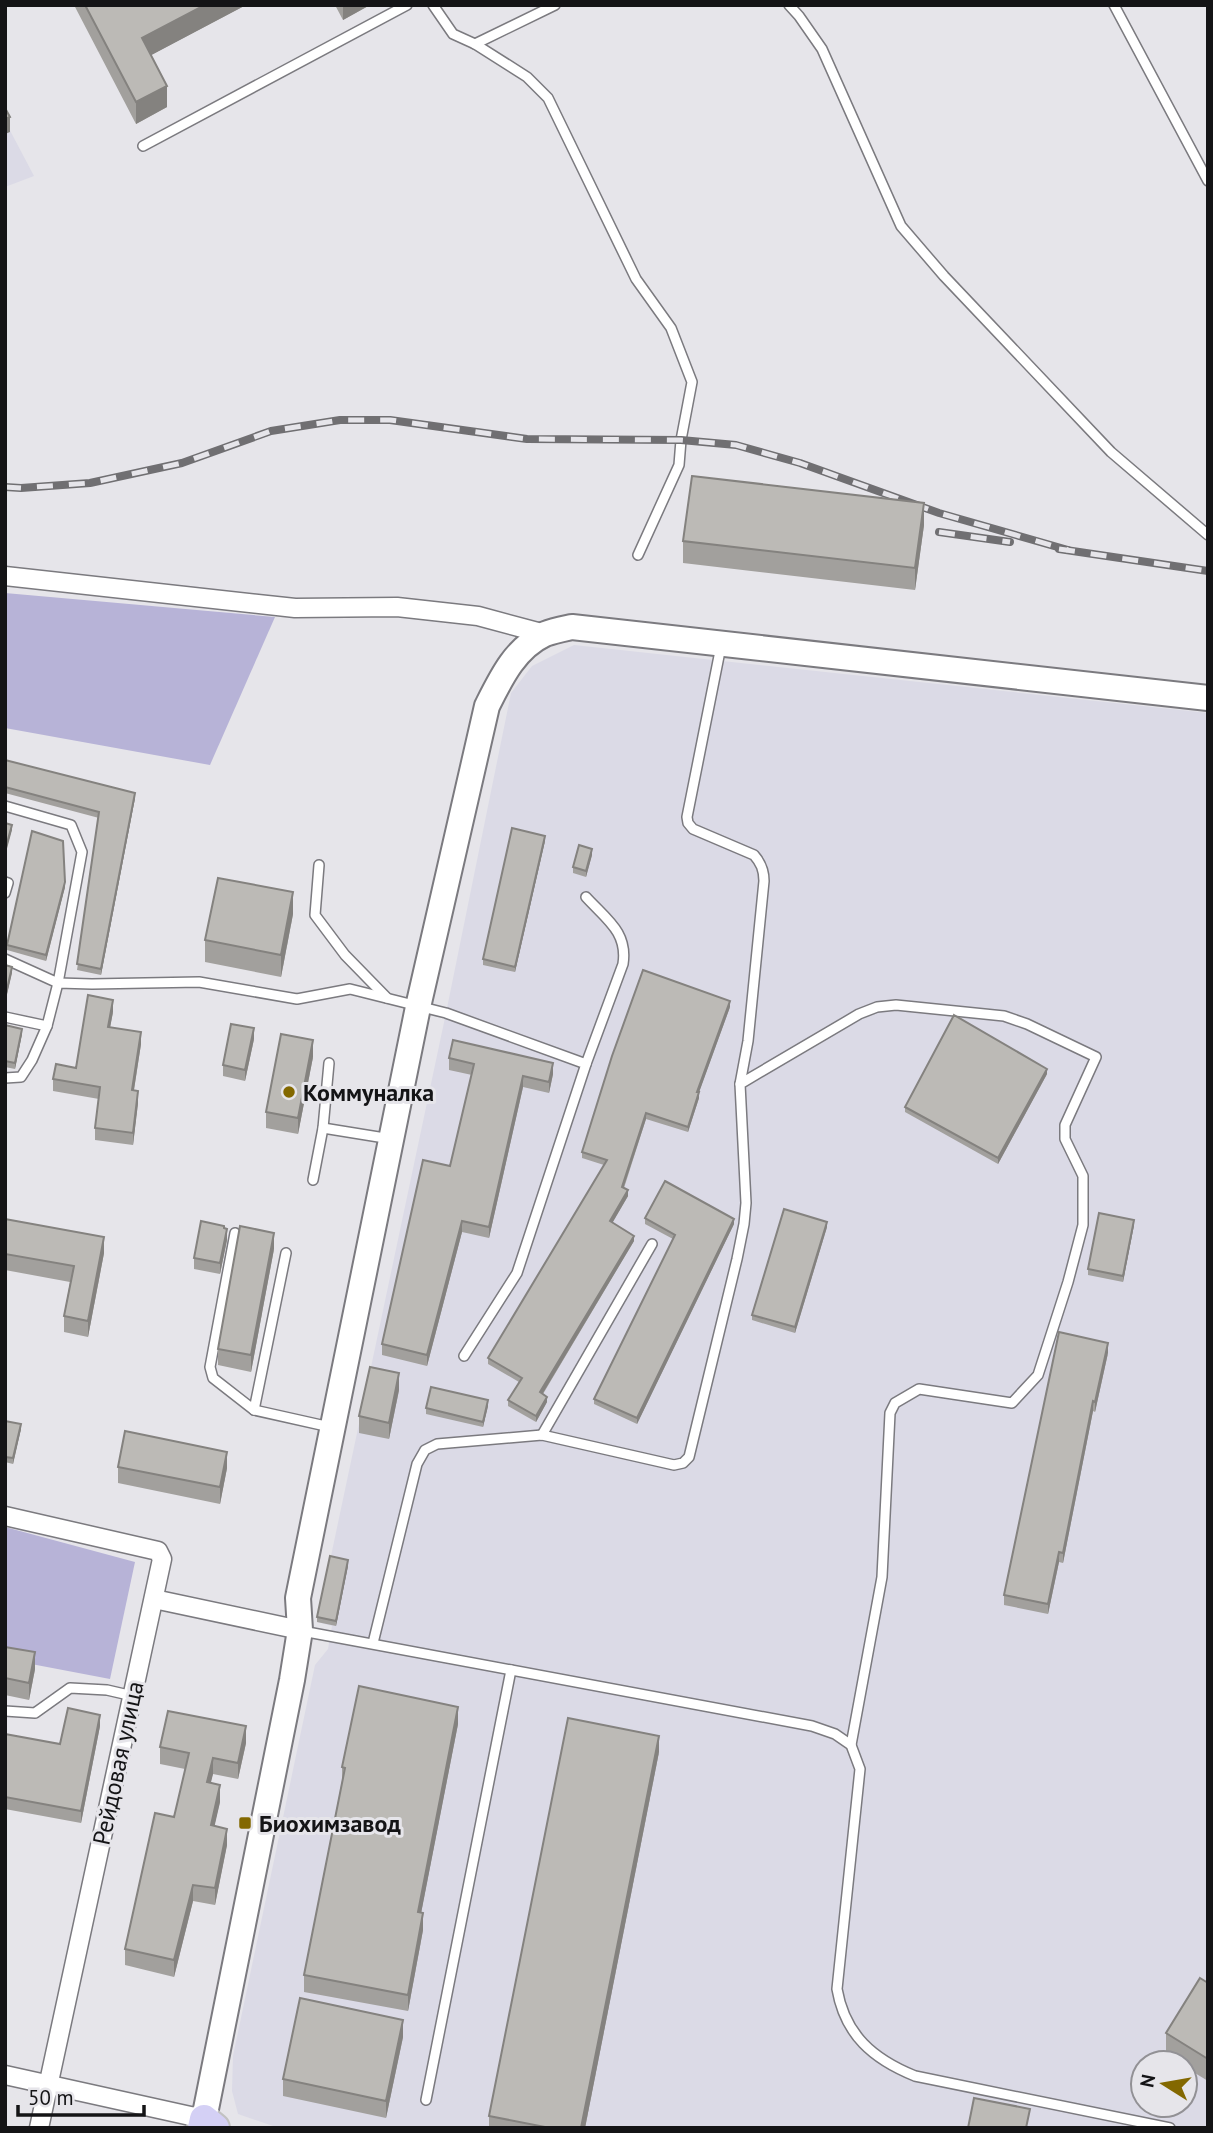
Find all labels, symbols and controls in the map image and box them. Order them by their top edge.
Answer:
place label: Коммуналка [303,1077,434,1108]
marker: Коммуналка [281,1084,297,1100]
street label: Рейдовая улица [86,1678,150,1848]
place label: Биохимзавод [259,1808,401,1839]
marker: Биохимзавод [237,1815,253,1831]
north arrow [1129,2049,1199,2119]
text: N [1134,2072,1160,2089]
scale bar [18,2074,144,2118]
text: 50 m [28,2084,74,2111]

